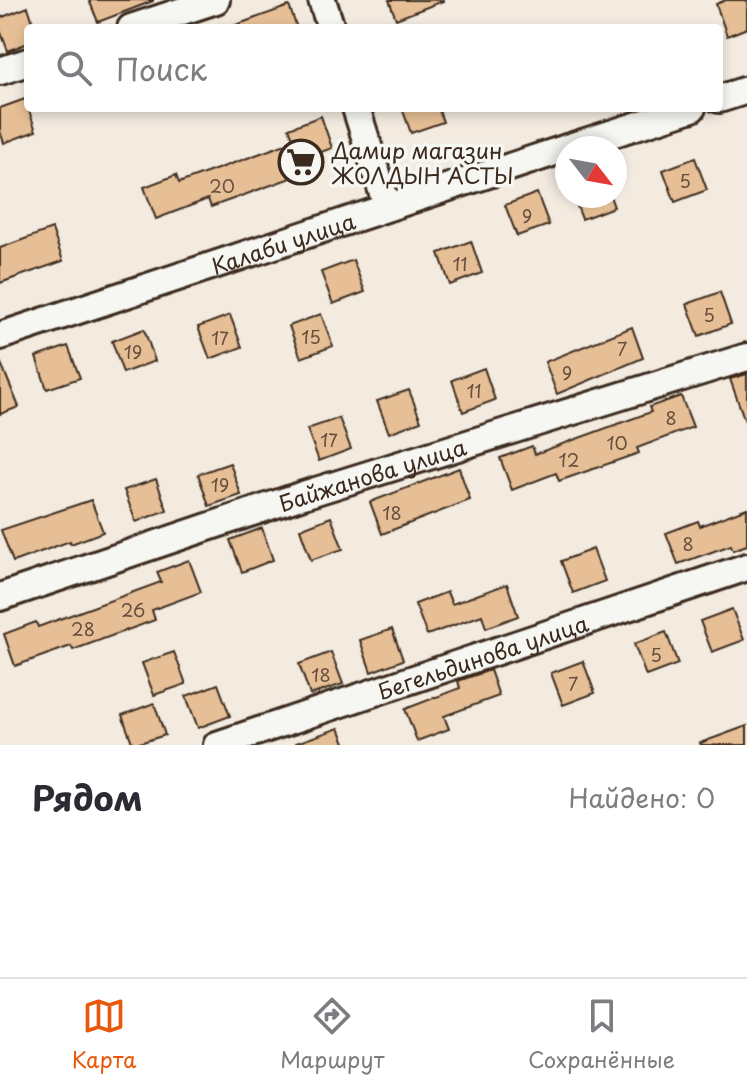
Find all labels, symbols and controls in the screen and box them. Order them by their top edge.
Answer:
search box [24,24,723,112]
icon: search [52,46,96,90]
text: Поиск [116,46,207,91]
place label: Дамир магазин ЖОЛДЫН АСТЫ [331,133,514,191]
north arrow [555,136,627,208]
supermarket icon: Дамир магазин ЖОЛДЫН АСТЫ [277,138,325,186]
house number: 5 [679,167,691,194]
house number: 20 [209,172,235,199]
house number: 9 [522,202,532,229]
street label: Калаби улица [206,203,359,281]
house number: 11 [452,250,468,277]
house number: 5 [703,301,715,328]
house number: 15 [301,323,321,350]
house number: 17 [211,324,229,351]
house number: 7 [617,335,627,362]
house number: 19 [124,338,142,365]
house number: 9 [562,359,572,386]
house number: 11 [466,377,482,404]
house number: 8 [665,404,677,431]
house number: 17 [320,426,338,453]
street label: Байжанова улица [274,429,470,519]
house number: 10 [606,429,628,456]
house number: 12 [559,446,579,473]
house number: 19 [211,471,229,498]
house number: 18 [382,499,402,526]
house number: 8 [682,530,694,557]
house number: 26 [121,596,145,623]
street label: Бегельдинова улица [373,605,592,707]
house number: 28 [71,615,95,642]
house number: 5 [650,641,662,668]
house number: 18 [311,661,331,688]
house number: 7 [568,670,578,697]
text: Рядом [32,771,143,823]
text: Найдено: 0 [569,778,715,817]
tab: Карта [72,994,136,1075]
tab: Маршрут [280,994,384,1075]
tab: Сохранённые [528,994,675,1075]

